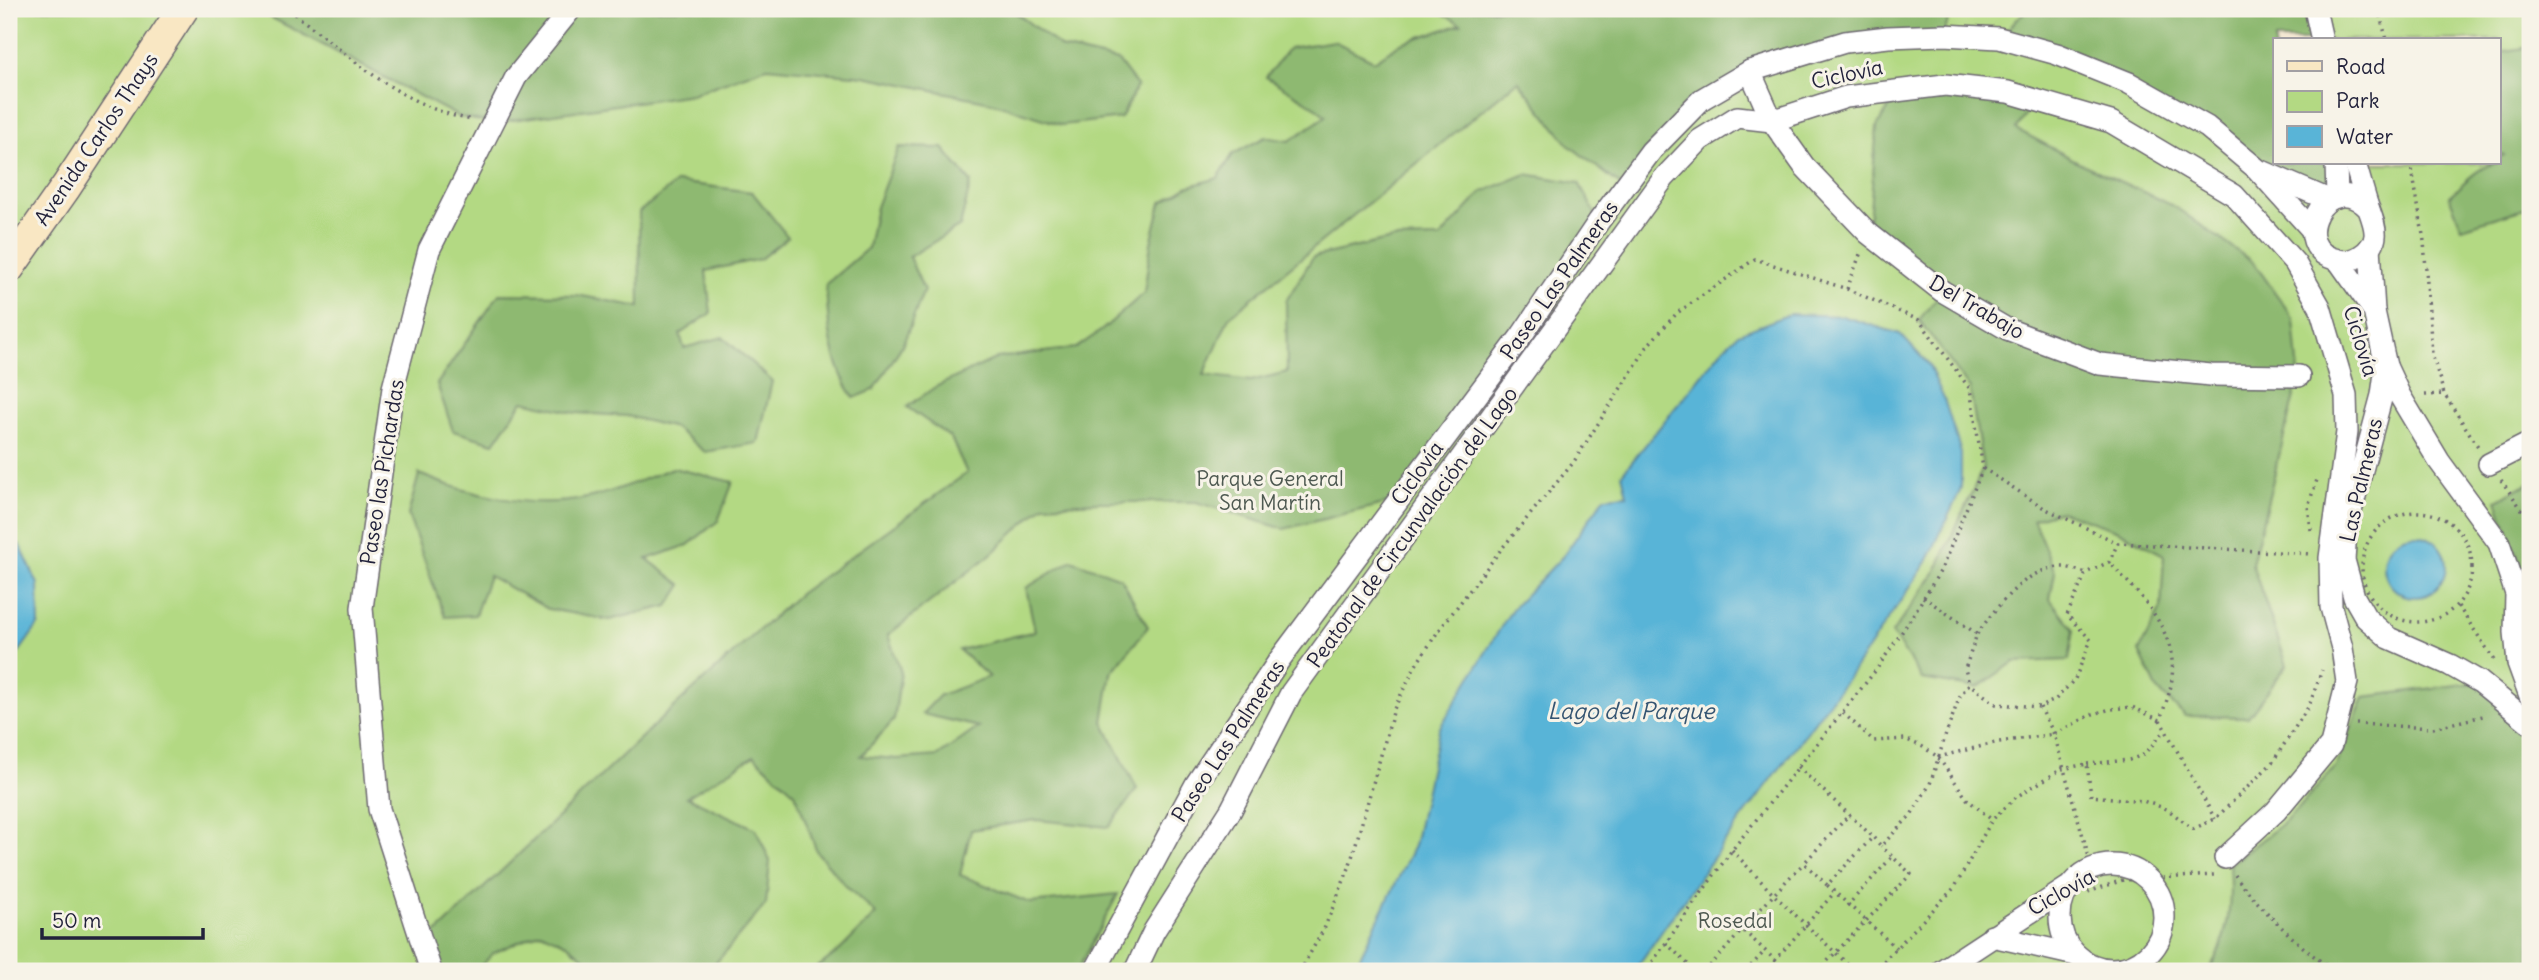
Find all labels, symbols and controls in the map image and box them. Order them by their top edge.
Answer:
legend [2273,38,2500,164]
street label: Avenida Carlos Thays [28,47,164,231]
street label: Ciclovía [1809,53,1885,95]
text: Road [2336,53,2385,80]
text: Park [2336,87,2379,114]
text: Water [2336,123,2394,150]
street label: Paseo Las Palmeras [1494,195,1624,365]
street label: Del Trabajo [1924,269,2030,345]
street label: Ciclovía [2337,302,2385,380]
street label: Paseo las Pichardas [354,377,410,567]
street label: Peatonal de Circunvalación del Lago [1301,381,1523,673]
street label: Las Palmeras [2334,415,2388,545]
street label: Ciclovía [1385,436,1449,510]
park label: Parque General San Martín [1196,465,1344,516]
street label: Paseo Las Palmeras [1165,655,1291,827]
water label: Lago del Parque [1547,696,1716,725]
street label: Ciclovía [2023,863,2099,921]
scale bar [42,896,203,940]
text: 50 m [52,907,101,934]
park label: Rosedal [1698,907,1772,934]

